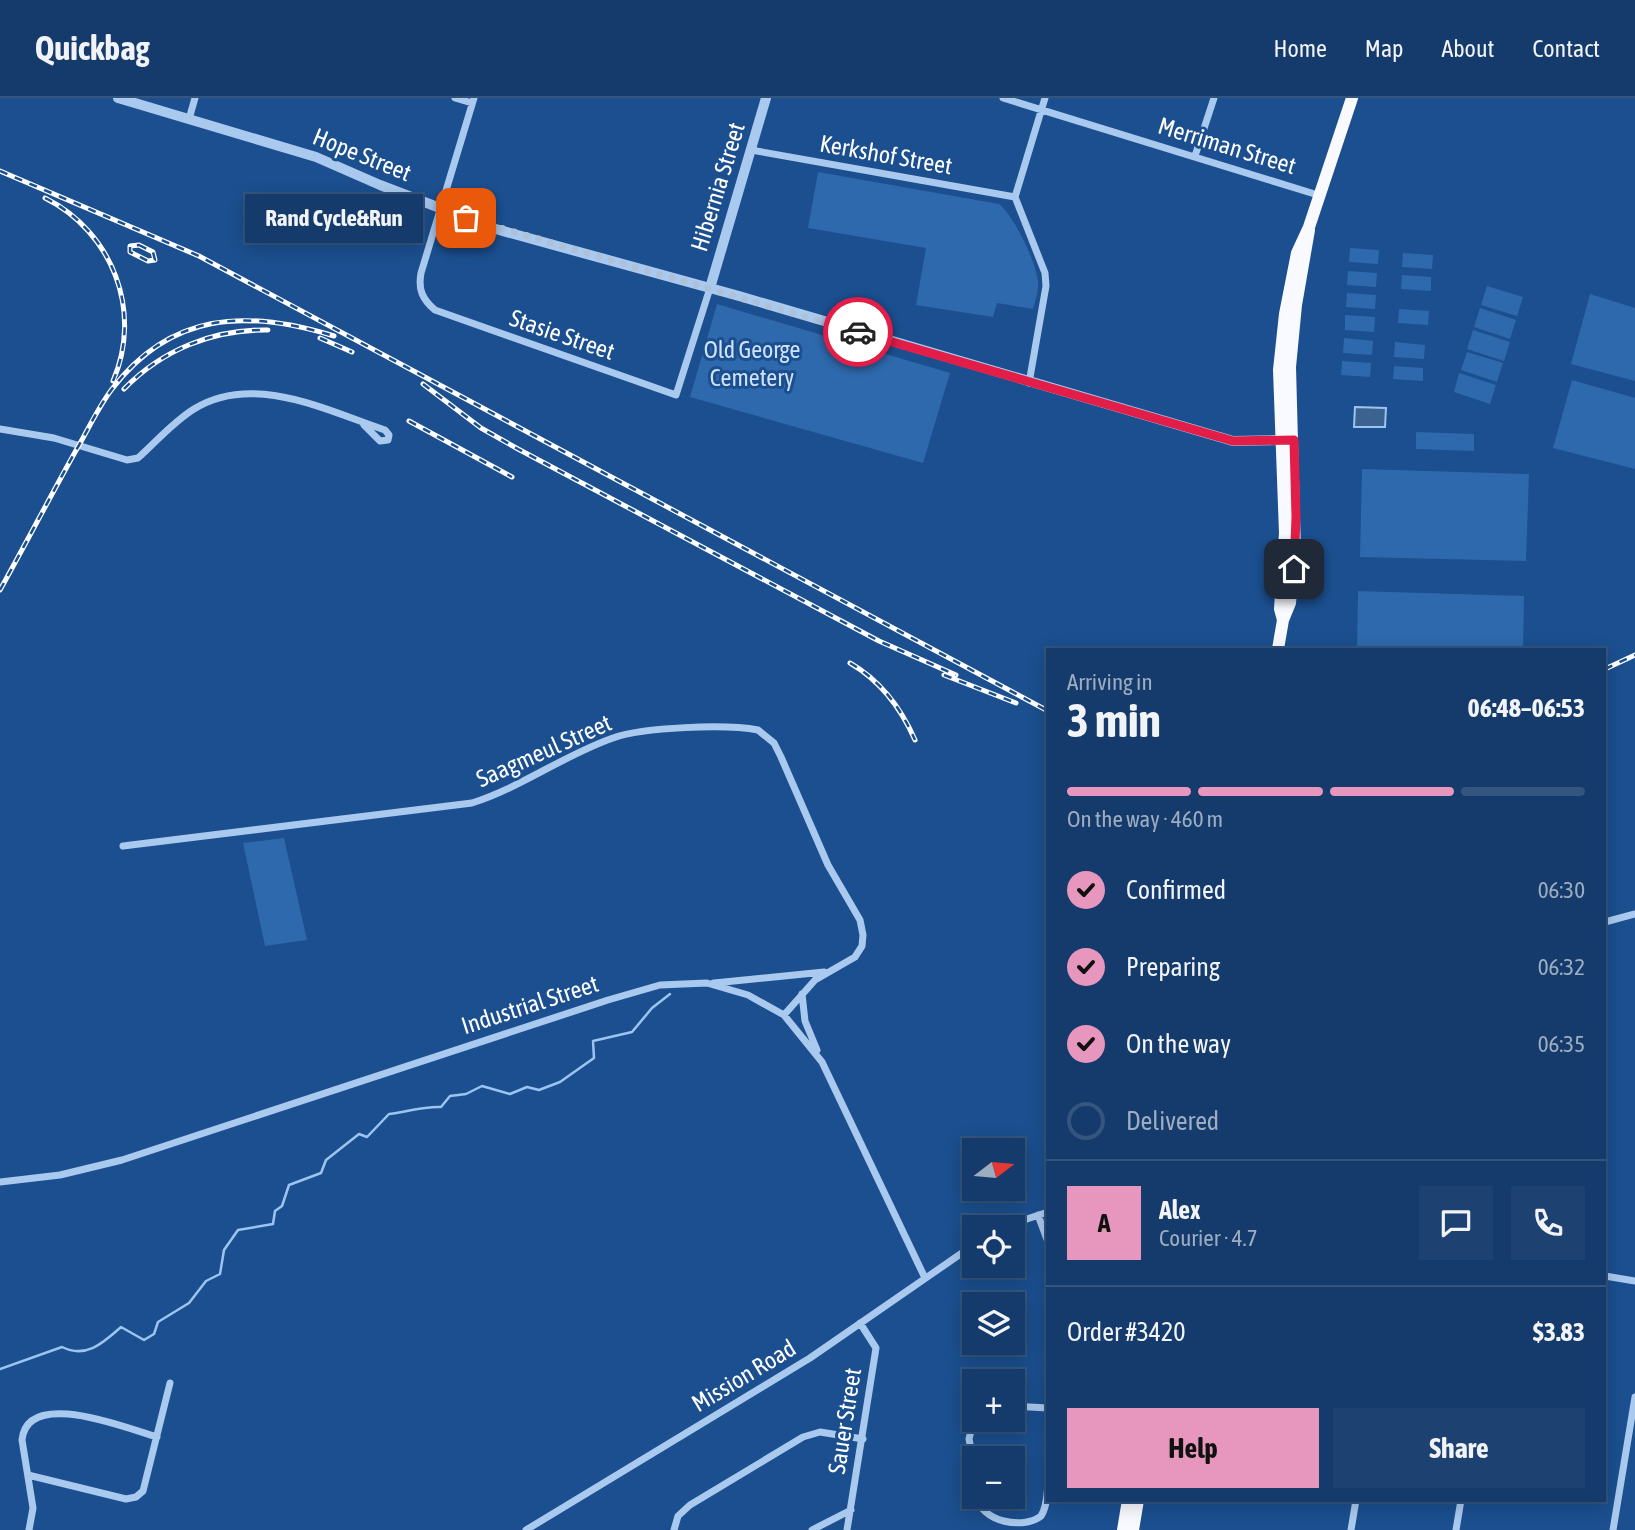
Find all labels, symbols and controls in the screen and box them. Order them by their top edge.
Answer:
text: Quickbag [35,29,150,67]
text: Home [1273,35,1327,62]
text: Map [1365,35,1403,62]
text: About [1441,35,1494,62]
text: Contact [1532,35,1600,62]
street label: Merriman Street [1155,112,1299,179]
street label: Hibernia Street [685,119,750,254]
street label: Hope Street [309,123,415,186]
street label: Kerkshof Street [818,130,954,179]
pin [436,188,496,248]
callout: Rand Cycle&Run [246,194,424,242]
icon: bag [447,199,485,237]
text: Rand Cycle&Run [265,205,403,231]
courier [823,297,893,367]
street label: Stasie Street [506,304,618,365]
icon: car [839,313,877,351]
park label: Old George Cemetery [704,336,800,391]
pin [1264,539,1324,599]
icon: home [1275,550,1313,588]
text: Arriving in [1067,669,1153,695]
text: 06:48–06:53 [1468,693,1585,723]
text: 3 min [1067,694,1161,747]
street label: Saagmeul Street [472,709,616,792]
text: On the way · 460 m [1067,806,1223,832]
icon: check [1067,871,1105,909]
text: Confirmed [1126,875,1226,905]
text: 06:30 [1538,877,1585,903]
icon: check [1067,948,1105,986]
text: Preparing [1126,952,1220,982]
text: 06:32 [1538,954,1585,980]
street label: Industrial Street [458,970,602,1039]
icon: check [1067,1025,1105,1063]
text: On the way [1126,1029,1231,1059]
text: 06:35 [1538,1031,1585,1057]
text: Delivered [1126,1106,1219,1136]
north arrow [962,1138,1026,1200]
map controls [962,1138,1025,1509]
button: chat [1419,1186,1493,1260]
button: phone [1511,1186,1585,1260]
text: Alex [1159,1195,1200,1225]
text: A [1098,1208,1110,1238]
button: locate [962,1215,1025,1278]
text: Courier · 4.7 [1159,1225,1258,1251]
button: layers [962,1292,1025,1355]
text: Order #3420 [1067,1317,1186,1347]
text: $3.83 [1533,1317,1585,1347]
street label: Mission Road [687,1334,800,1417]
street label: Sauer Street [823,1366,866,1476]
button: + [962,1369,1025,1432]
button: Help [1067,1408,1319,1488]
button: Share [1333,1408,1585,1488]
button: − [962,1446,1025,1509]

